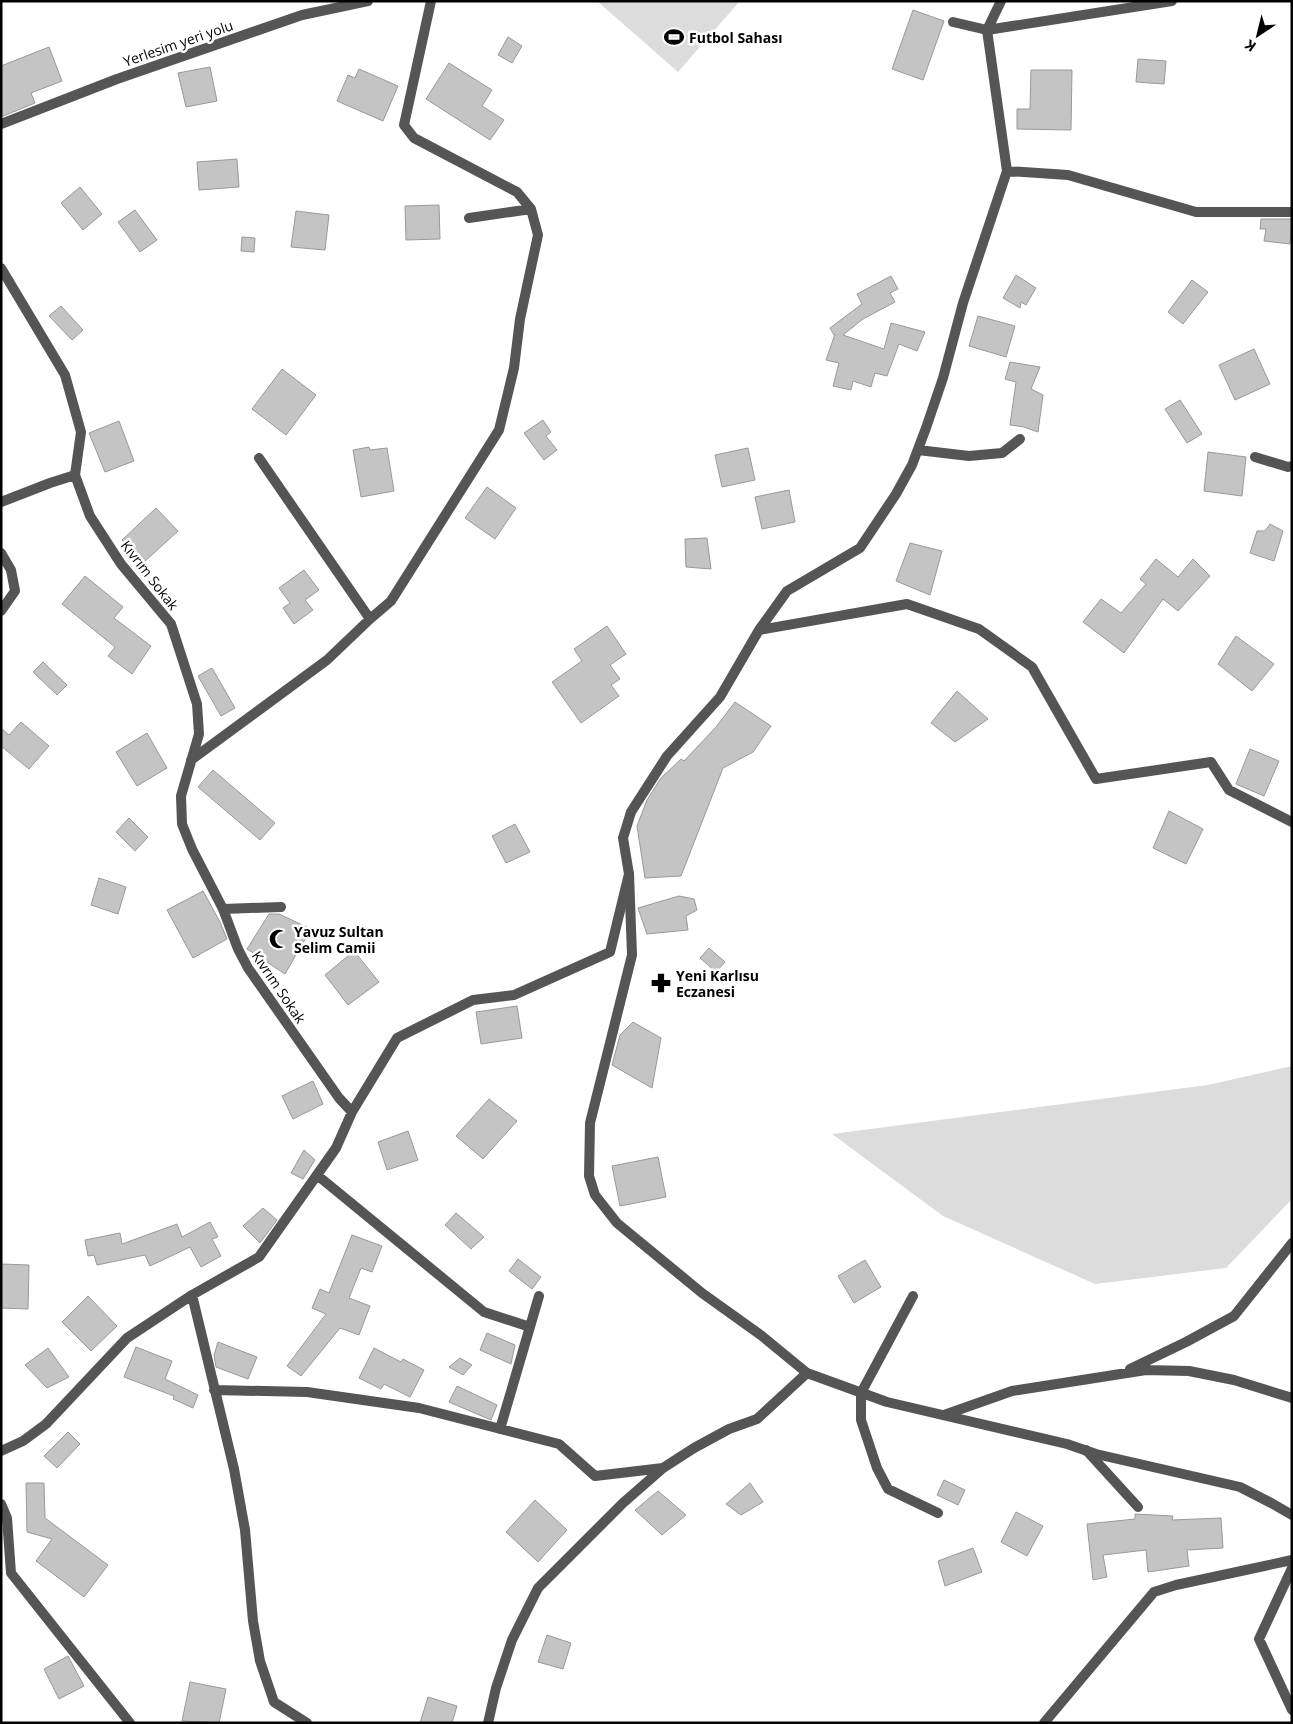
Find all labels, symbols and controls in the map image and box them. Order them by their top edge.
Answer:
north arrow [1233,10,1283,60]
street label: Yerlesim yeri yolu [121,15,235,71]
sports icon: Futbol Sahası [663,26,685,48]
place label: Futbol Sahası [689,28,782,47]
text: K [1240,35,1260,57]
street label: Kıvrım Sokak [117,536,184,614]
place label: Yavuz Sultan Selim Camii [294,922,384,957]
mosque icon: Yavuz Sultan Selim Camii [268,928,290,950]
street label: Kıvrım Sokak [248,947,311,1027]
place label: Yeni Karlısu Eczanesi [676,966,759,1001]
pharmacy icon: Yeni Karlısu Eczanesi [650,972,672,994]

